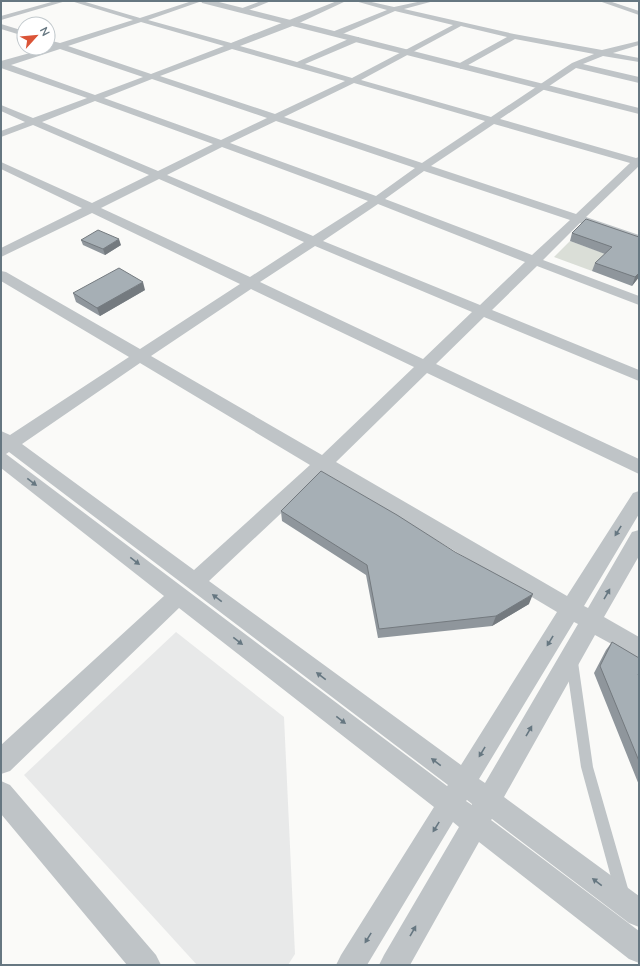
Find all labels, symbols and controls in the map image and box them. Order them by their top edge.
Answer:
north arrow [16,16,56,56]
text: N [37,25,53,38]
one-way arrow [26,478,37,487]
one-way arrow [615,525,622,537]
one-way arrow [130,557,140,565]
one-way arrow [604,588,611,600]
one-way arrow [211,594,222,602]
one-way arrow [546,635,553,647]
one-way arrow [233,636,244,645]
one-way arrow [316,672,326,680]
one-way arrow [336,716,347,724]
one-way arrow [525,725,532,737]
one-way arrow [478,746,485,758]
one-way arrow [431,758,442,766]
one-way arrow [432,822,440,832]
one-way arrow [591,877,602,886]
one-way arrow [410,925,417,937]
one-way arrow [364,932,371,944]

